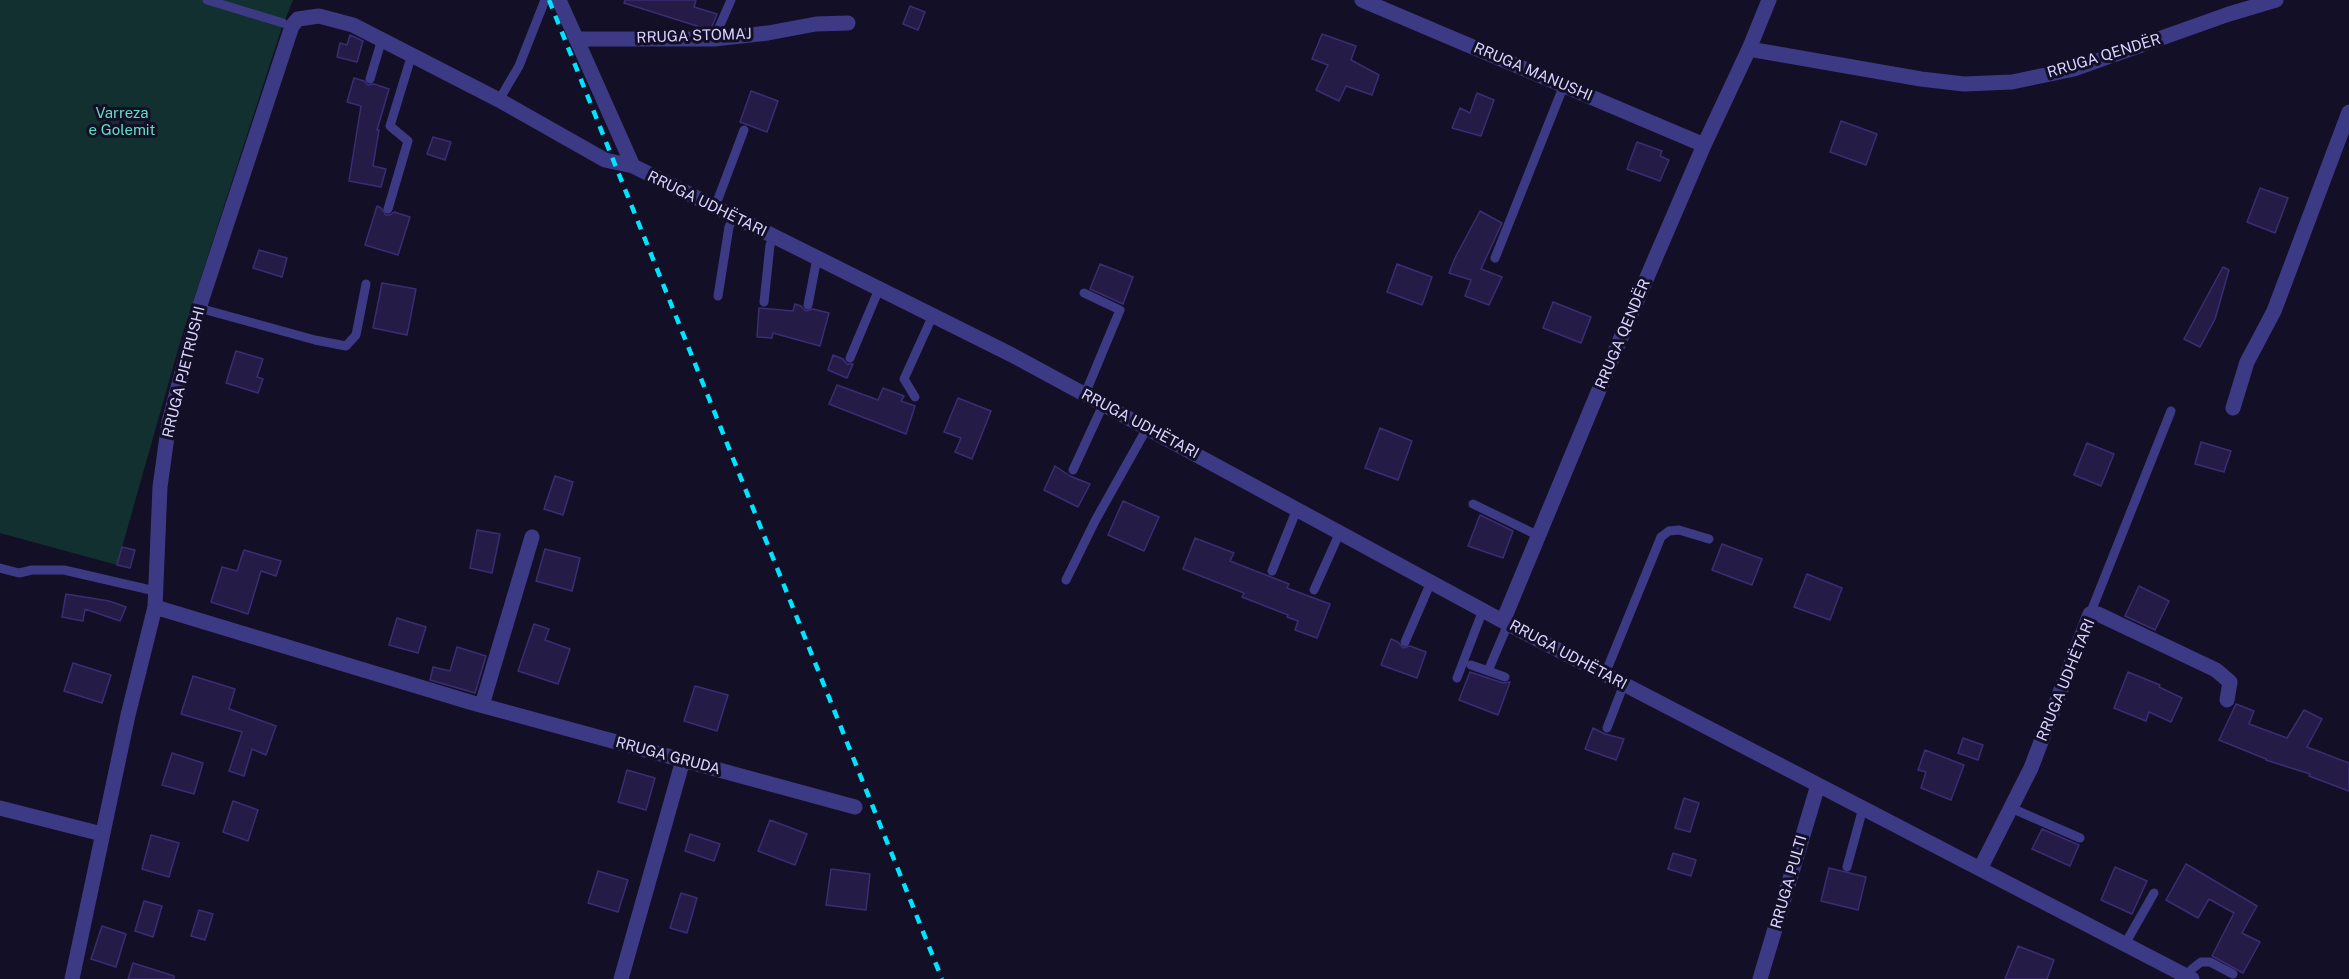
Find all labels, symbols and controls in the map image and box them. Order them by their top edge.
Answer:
street label: RRUGA STOMAJ [636,25,752,47]
street label: RRUGA QENDËR [2045,30,2163,82]
street label: RRUGA MANUSHI [1471,39,1595,105]
park label: Varreza e Golemit [89,104,155,139]
street label: RRUGA UDHËTARI [644,167,770,241]
street label: RRUGA QENDËR [1592,276,1654,392]
street label: RRUGA PJETRUSHI [159,304,209,440]
street label: RRUGA UDHËTARI [1078,385,1202,463]
street label: RRUGA UDHËTARI [1506,616,1630,694]
street label: RRUGA UDHËTARI [2033,616,2099,744]
street label: RRUGA GRUDA [614,733,722,779]
street label: RRUGA PULTI [1767,833,1811,931]

